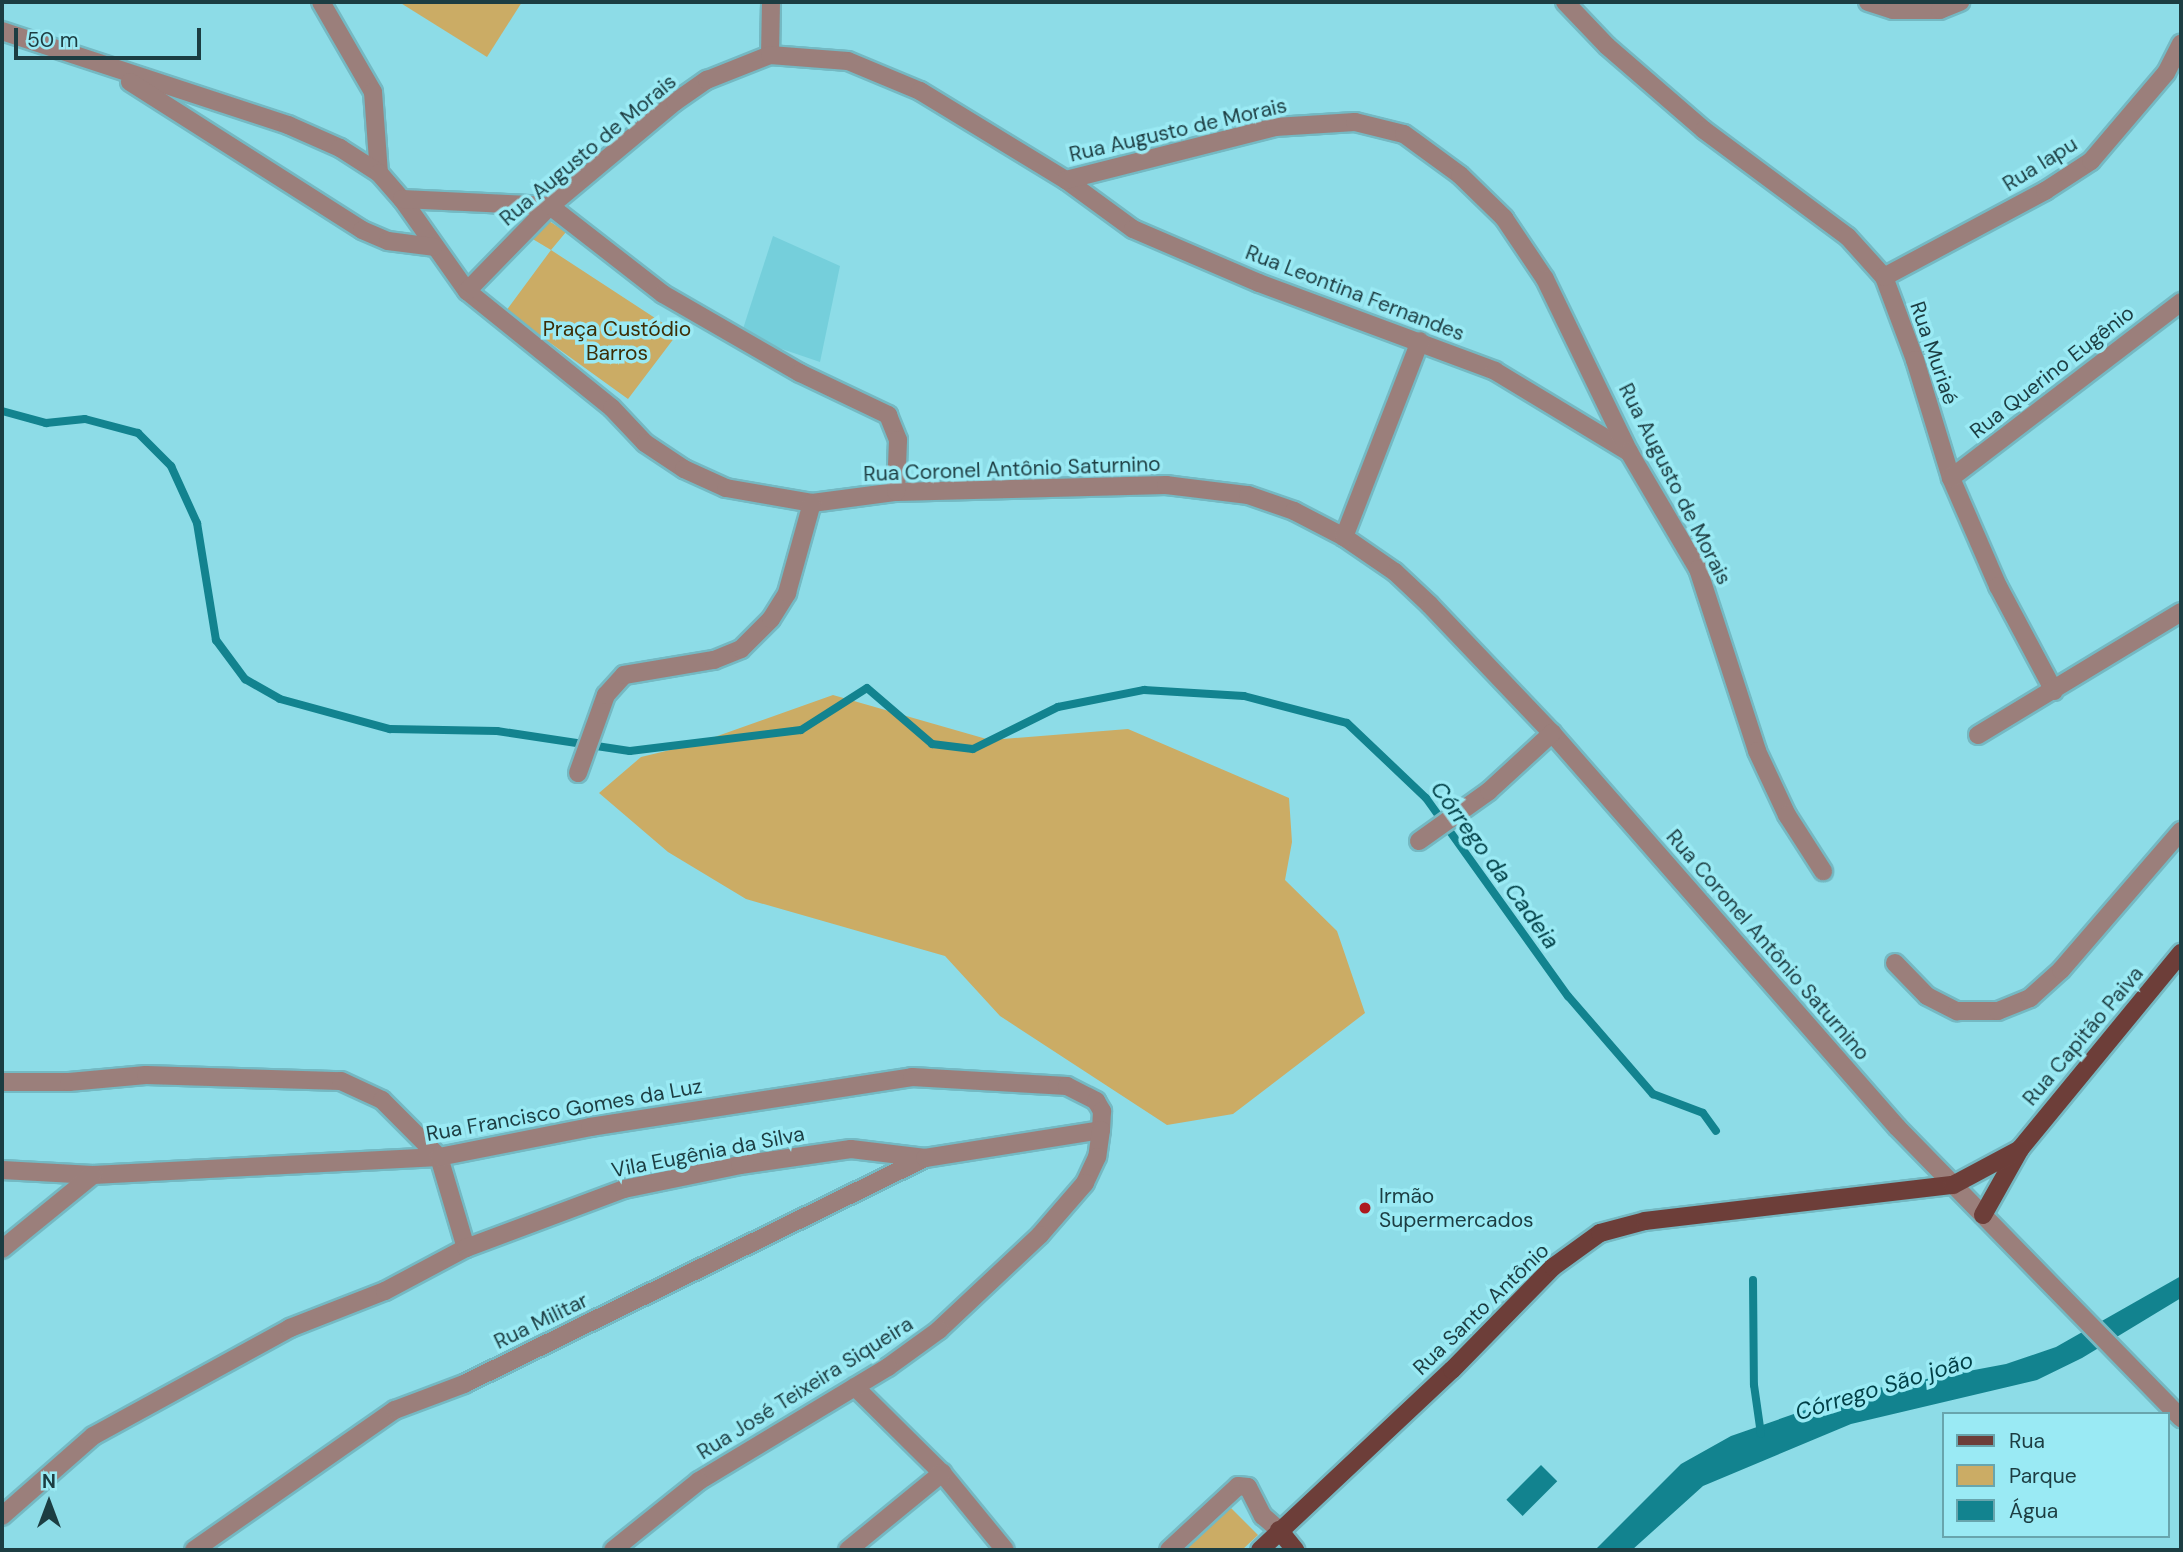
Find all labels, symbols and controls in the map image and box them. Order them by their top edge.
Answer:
scale bar [18,14,205,58]
text: 50 m [27,26,78,54]
street label: Rua Augusto de Morais [495,69,681,231]
street label: Rua Augusto de Morais [1067,93,1289,167]
street label: Rua Iapu [1998,131,2082,197]
street label: Rua Leontina Fernandes [1242,240,1468,346]
street label: Rua Muriaé [1905,298,1963,408]
street label: Rua Querino Eugênio [1965,300,2139,444]
park label: Praça Custódio Barros [543,316,691,366]
street label: Rua Augusto de Morais [1613,379,1737,589]
street label: Rua Coronel Antônio Saturnino [863,451,1161,487]
water label: Córrego da Cadeia [1425,776,1565,954]
street label: Rua Coronel Antônio Saturnino [1661,824,1875,1066]
street label: Rua Capitão Paiva [2017,961,2149,1111]
street label: Rua Francisco Gomes da Luz [424,1073,704,1147]
street label: Vila Eugênia da Silva [609,1121,807,1183]
place label: Irmão Supermercados [1379,1183,1534,1233]
marker: Irmão Supermercados [1357,1200,1373,1216]
street label: Rua Santo Antônio [1408,1238,1554,1380]
street label: Rua Militar [490,1287,592,1355]
street label: Rua José Teixeira Siqueira [692,1311,918,1465]
water label: Córrego São joão [1792,1346,1976,1426]
legend [1941,1412,2169,1538]
text: Rua [2009,1427,2045,1455]
text: Parque [2009,1462,2077,1490]
north arrow [14,1468,84,1538]
text: N [42,1469,56,1494]
text: Água [2009,1497,2058,1525]

